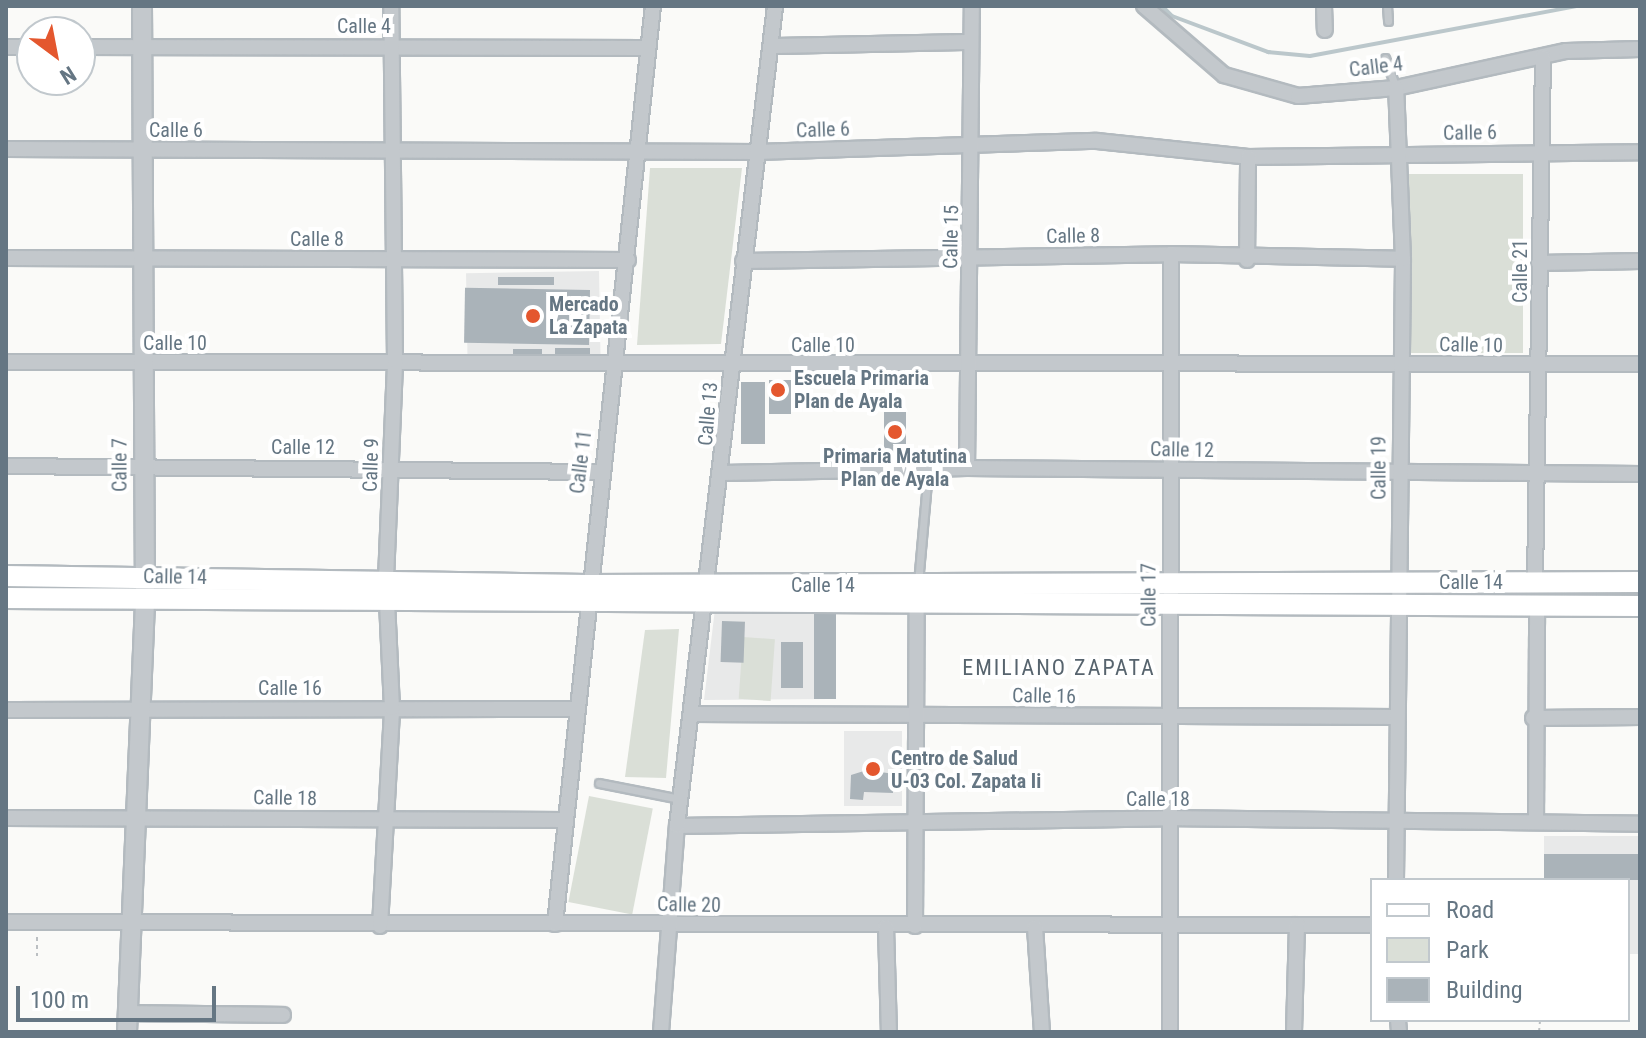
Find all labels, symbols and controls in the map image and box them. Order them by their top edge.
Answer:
street label: Calle 4 [337,14,391,38]
north arrow [16,16,96,96]
street label: Calle 4 [1348,52,1404,82]
text: N [56,61,80,89]
street label: Calle 6 [796,117,850,143]
street label: Calle 6 [149,118,203,142]
street label: Calle 6 [1443,121,1497,145]
street label: Calle 15 [938,205,964,269]
street label: Calle 8 [1046,224,1100,248]
street label: Calle 8 [290,227,344,251]
street label: Calle 21 [1508,239,1532,303]
place label: Mercado La Zapata [549,292,628,339]
marker: Mercado La Zapata [524,307,542,325]
street label: Calle 10 [143,331,207,355]
street label: Calle 10 [1439,332,1503,358]
street label: Calle 10 [791,333,855,357]
place label: Escuela Primaria Plan de Ayala [794,366,929,413]
street label: Calle 13 [693,381,723,447]
marker: Escuela Primaria Plan de Ayala [769,381,787,399]
marker: Primaria Matutina Plan de Ayala [886,423,904,441]
street label: Calle 11 [565,429,597,495]
street label: Calle 12 [271,435,335,459]
street label: Calle 19 [1367,436,1391,500]
street label: Calle 12 [1150,437,1214,463]
street label: Calle 7 [108,438,132,492]
street label: Calle 9 [358,438,384,492]
place label: Primaria Matutina Plan de Ayala [823,444,967,491]
street label: Calle 17 [1137,563,1161,627]
street label: Calle 14 [143,564,207,590]
street label: Calle 14 [1439,570,1503,594]
street label: Calle 14 [791,573,855,597]
district label: EMILIANO ZAPATA [962,655,1156,681]
street label: Calle 16 [258,676,322,700]
street label: Calle 16 [1012,683,1076,709]
place label: Centro de Salud U-03 Col. Zapata Ii [891,746,1041,793]
marker: Centro de Salud U-03 Col. Zapata Ii [862,758,884,780]
street label: Calle 18 [253,785,317,811]
street label: Calle 18 [1126,787,1190,811]
legend [1370,878,1630,1022]
street label: Calle 20 [657,892,721,918]
text: Road [1446,896,1494,924]
text: Park [1446,936,1489,964]
scale bar [20,970,220,1020]
text: Building [1446,976,1523,1004]
text: 100 m [30,986,89,1014]

